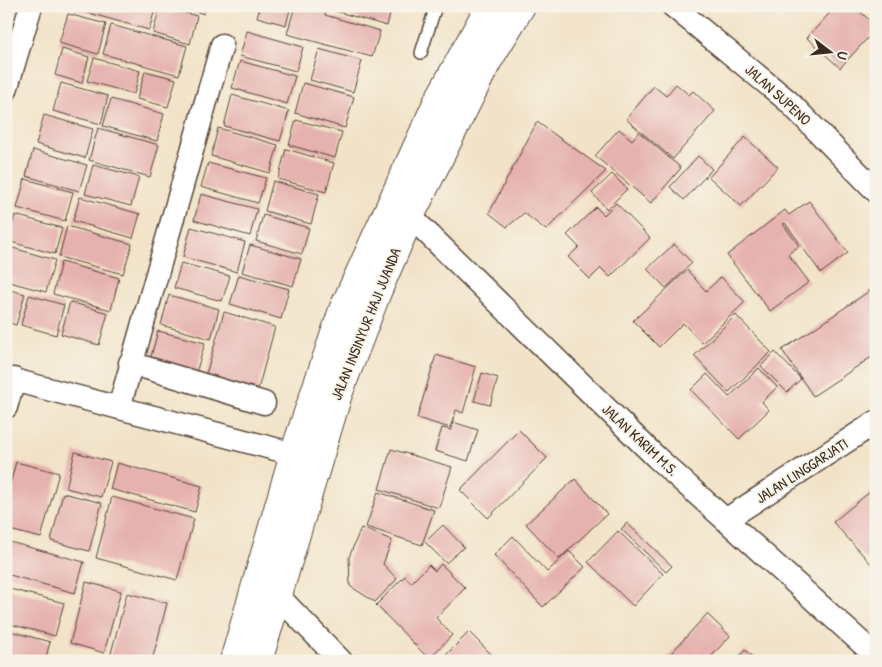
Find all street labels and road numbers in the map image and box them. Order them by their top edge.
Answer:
street label: JALAN SUPENO [741,59,816,130]
street label: JALAN INSINYUR HAJI JUANDA [325,244,406,403]
street label: JALAN KARIM M.S. [598,399,683,480]
street label: JALAN LINGGARJATI [751,433,852,508]

